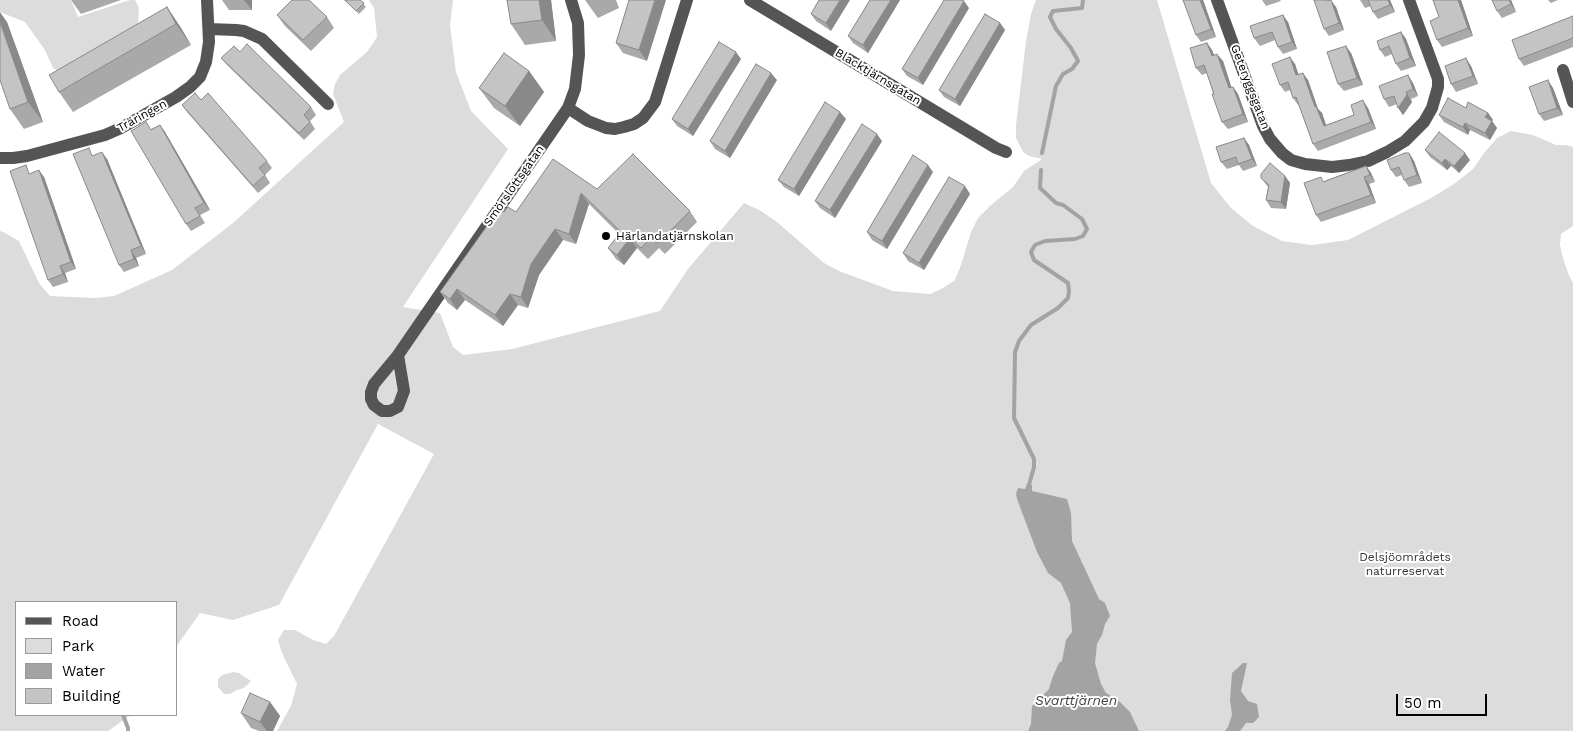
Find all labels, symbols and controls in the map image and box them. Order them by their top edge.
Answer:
street label: Geteryggsgatan [1227,43,1273,131]
street label: Blacktjärnsgatan [832,46,924,108]
street label: Träringen [115,97,169,135]
street label: Smörslottsgatan [481,143,547,229]
place label: Härlandatjärnskolan [616,229,734,243]
marker: Härlandatjärnskolan [600,230,612,242]
park label: Delsjöområdets naturreservat [1359,550,1451,578]
legend [15,601,178,716]
text: Road [62,612,99,630]
text: Park [62,637,94,655]
text: Water [62,662,105,680]
scale bar [1398,684,1489,716]
text: Building [62,687,120,705]
water label: Svarttjärnen [1035,693,1117,709]
text: 50 m [1404,694,1441,712]

